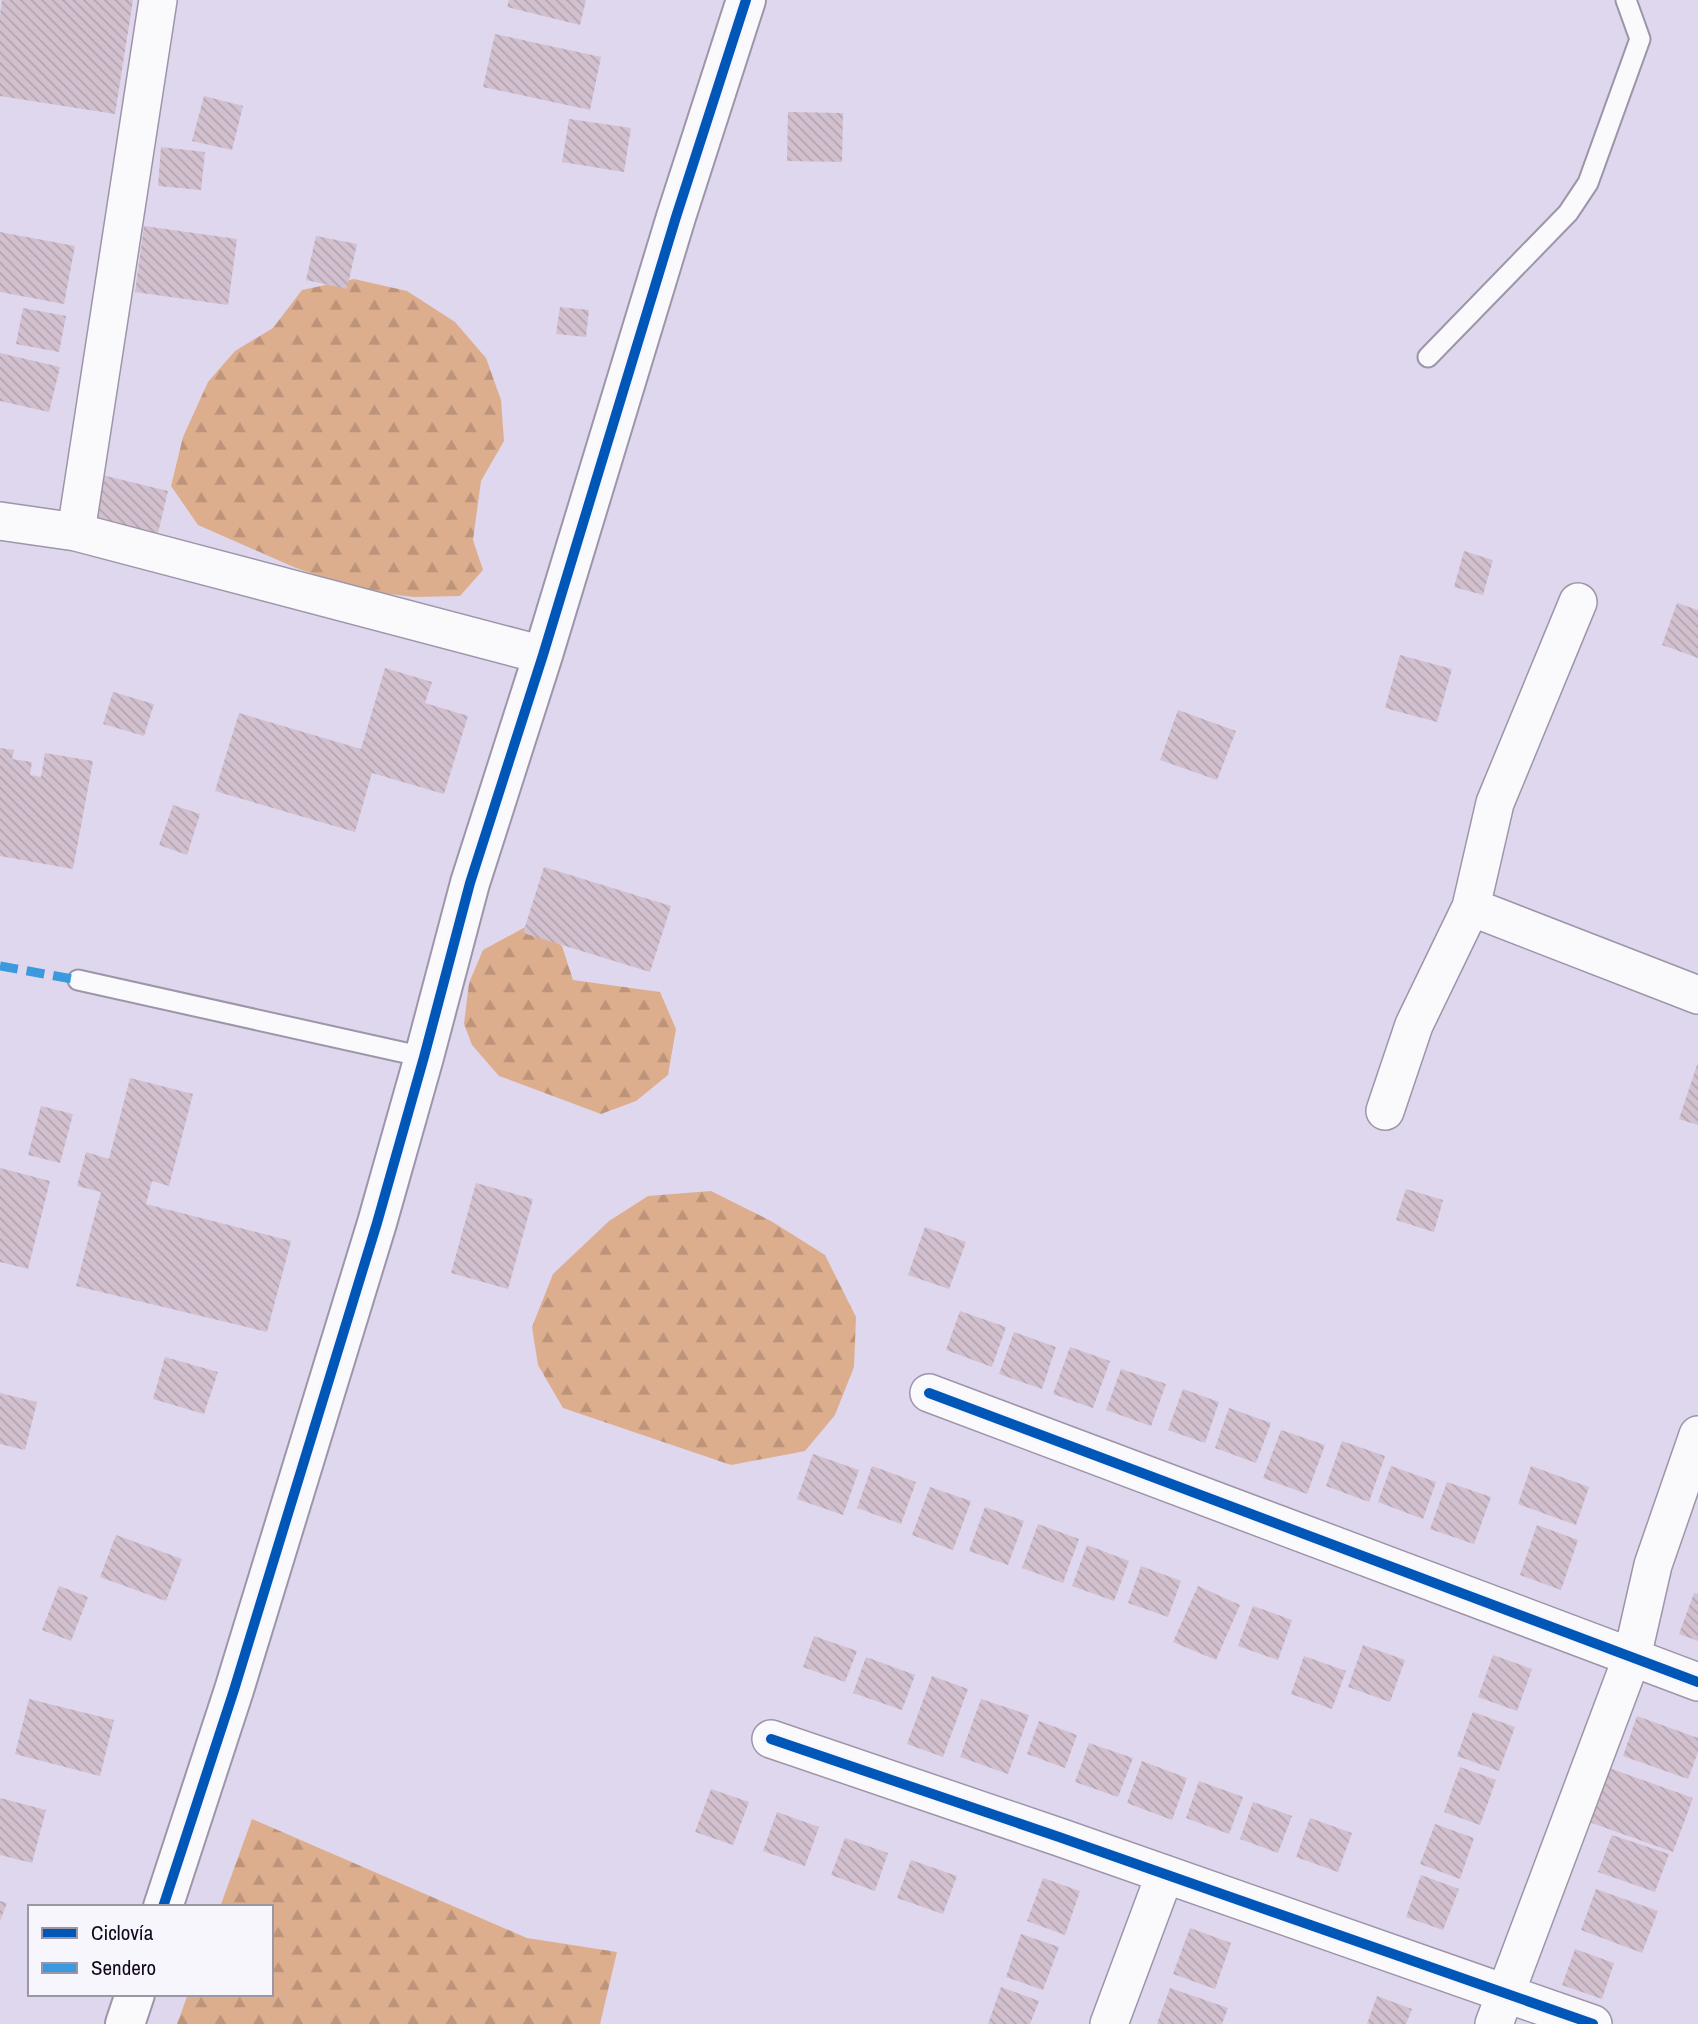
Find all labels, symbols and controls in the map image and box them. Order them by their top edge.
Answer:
legend [28,1905,273,1996]
text: Ciclovía [91,1918,154,1947]
text: Sendero [91,1953,156,1982]

